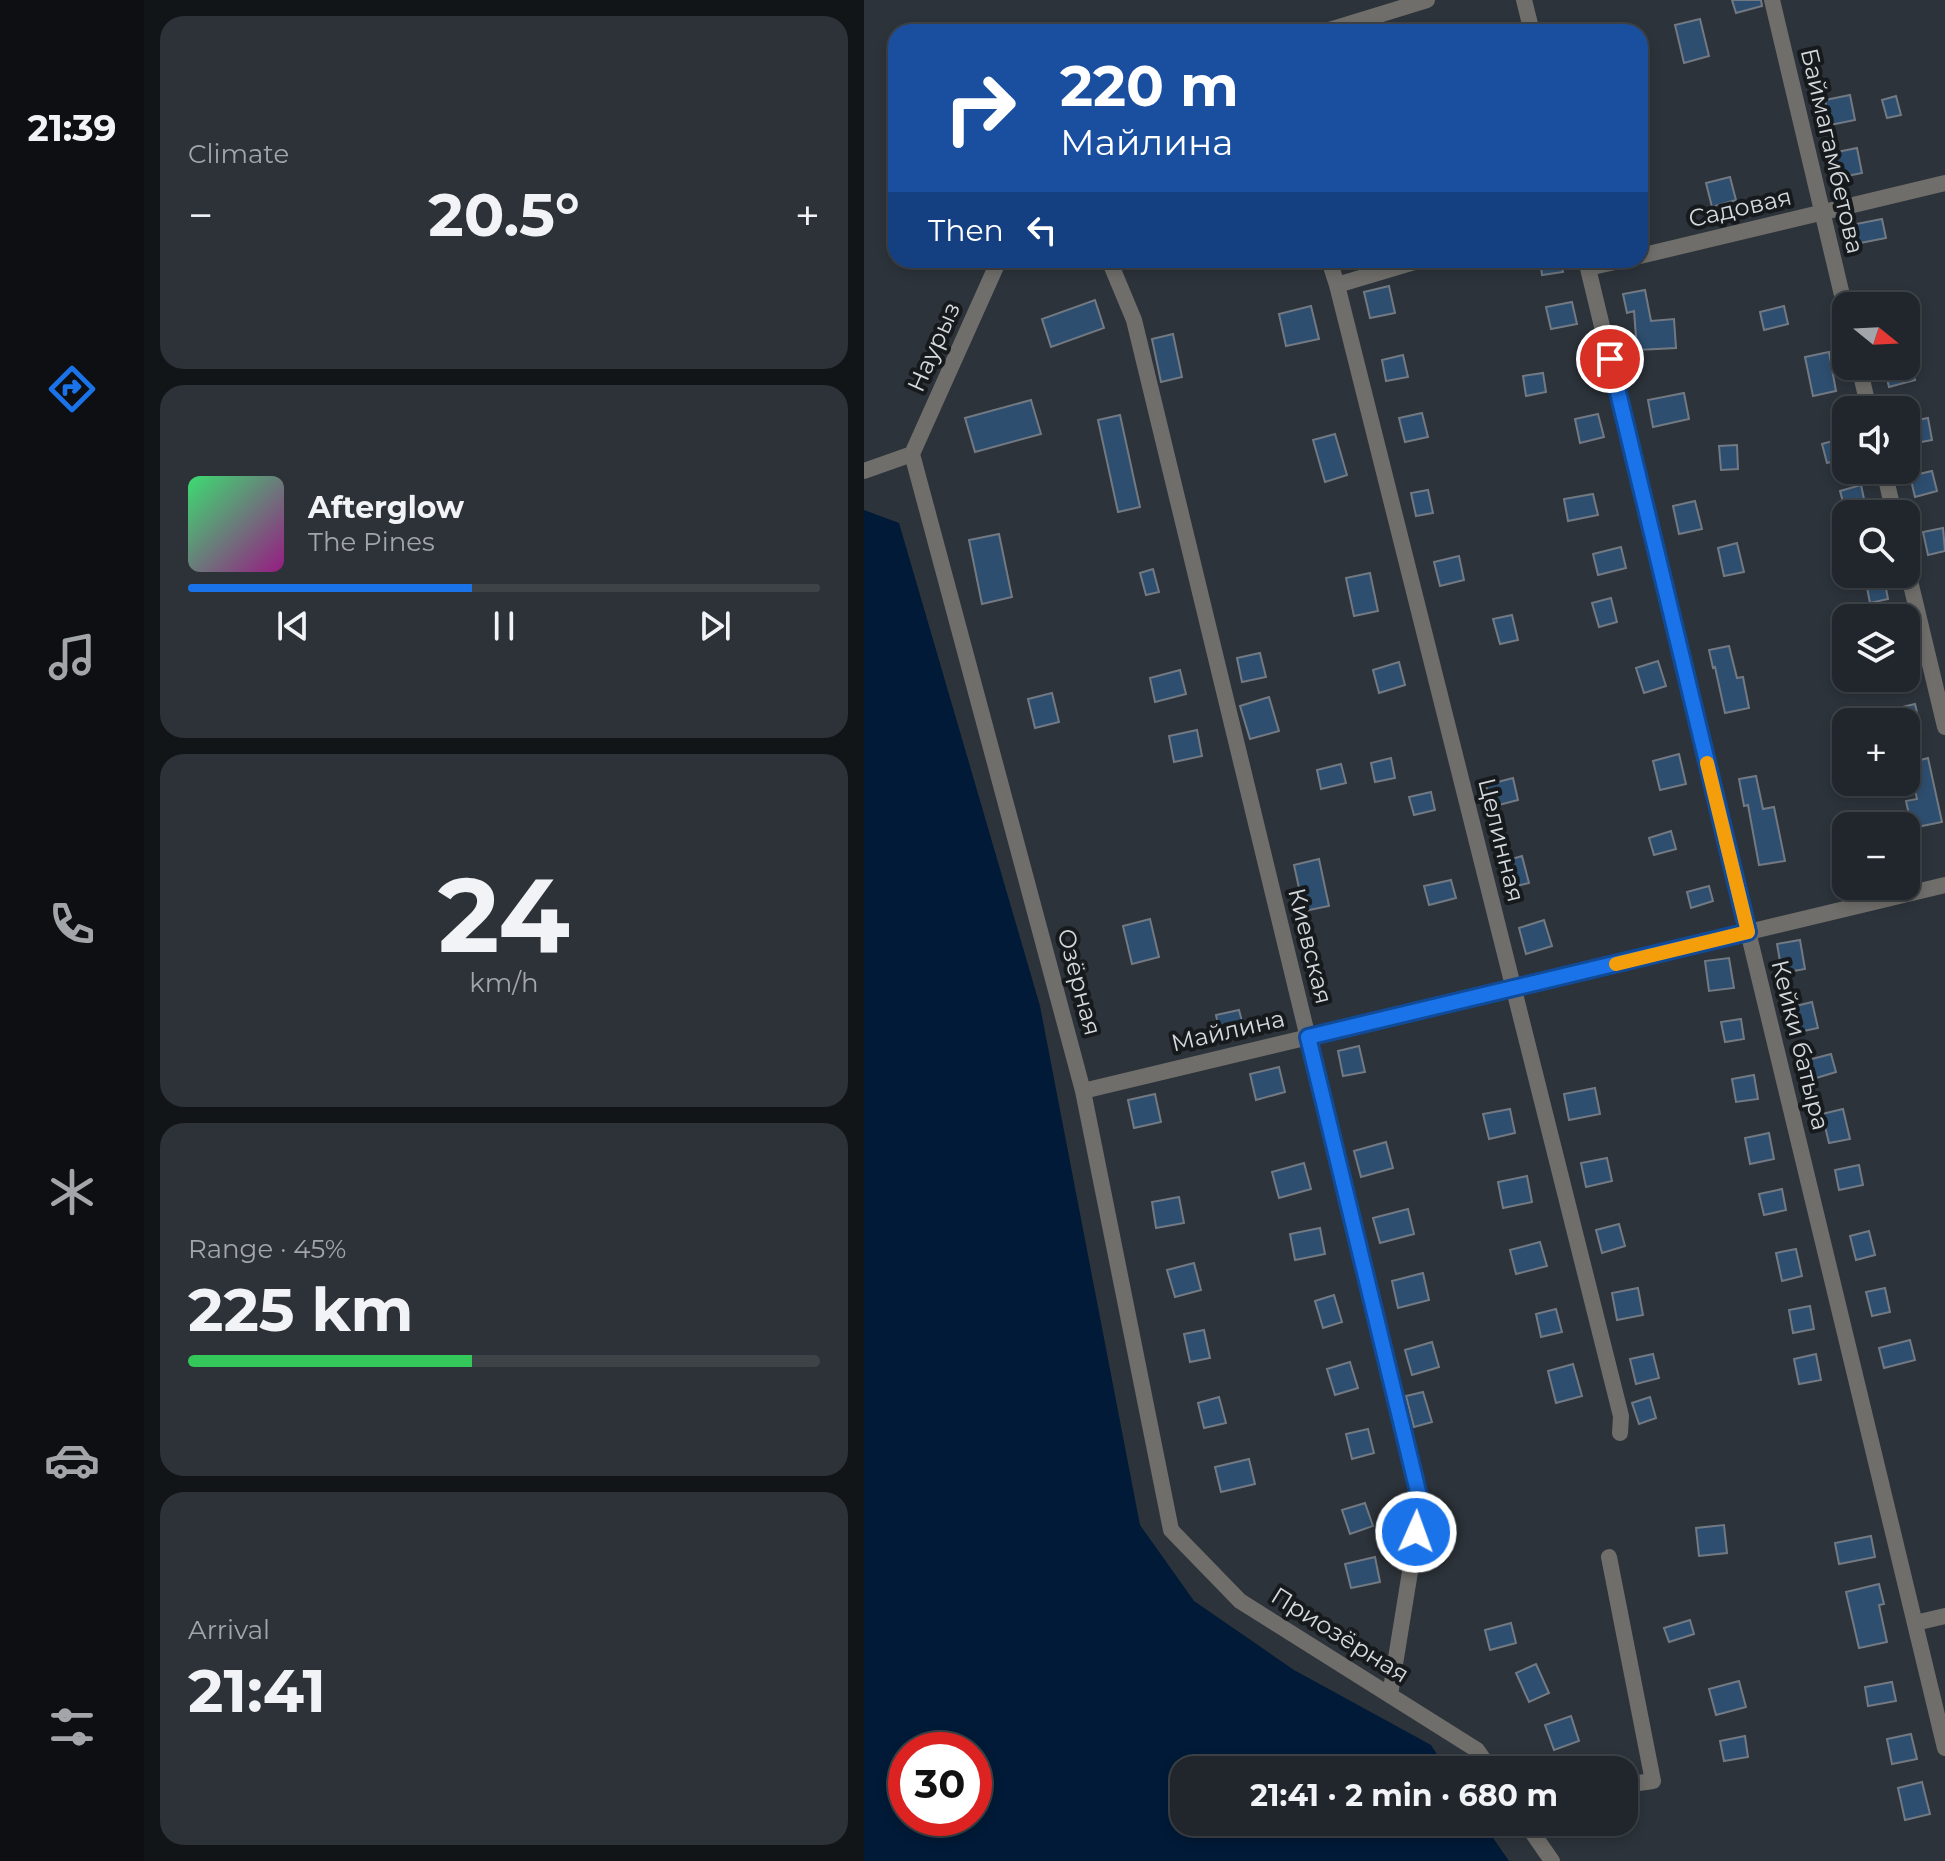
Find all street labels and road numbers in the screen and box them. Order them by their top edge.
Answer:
street label: Баймагамбетова [1795,45,1870,256]
street label: Садовая [1685,182,1794,233]
street label: Наурыз [901,297,966,396]
street label: Целинная [1472,775,1531,905]
street label: Киевская [1282,885,1339,1007]
street label: Озёрная [1051,925,1108,1038]
street label: Кейки батыра [1765,957,1836,1133]
street label: Майлина [1168,1003,1287,1058]
street label: Приозёрная [1266,1581,1414,1688]

